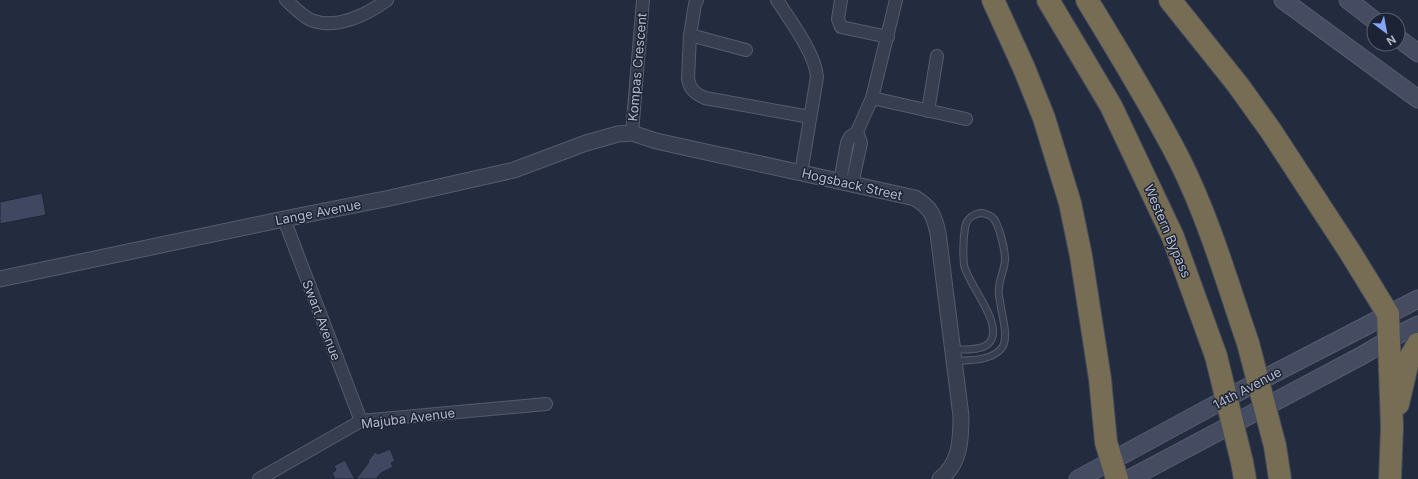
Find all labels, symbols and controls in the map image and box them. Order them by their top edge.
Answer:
street label: Kompas Crescent [624,12,650,122]
north arrow [1366,12,1406,52]
text: N [1384,32,1399,49]
street label: Hogsback Street [800,165,904,203]
street label: Western Bypass [1141,182,1195,280]
street label: Lange Avenue [274,196,362,228]
street label: Swart Avenue [299,277,345,363]
street label: 14th Avenue [1210,363,1284,413]
street label: Majuba Avenue [360,404,456,432]

